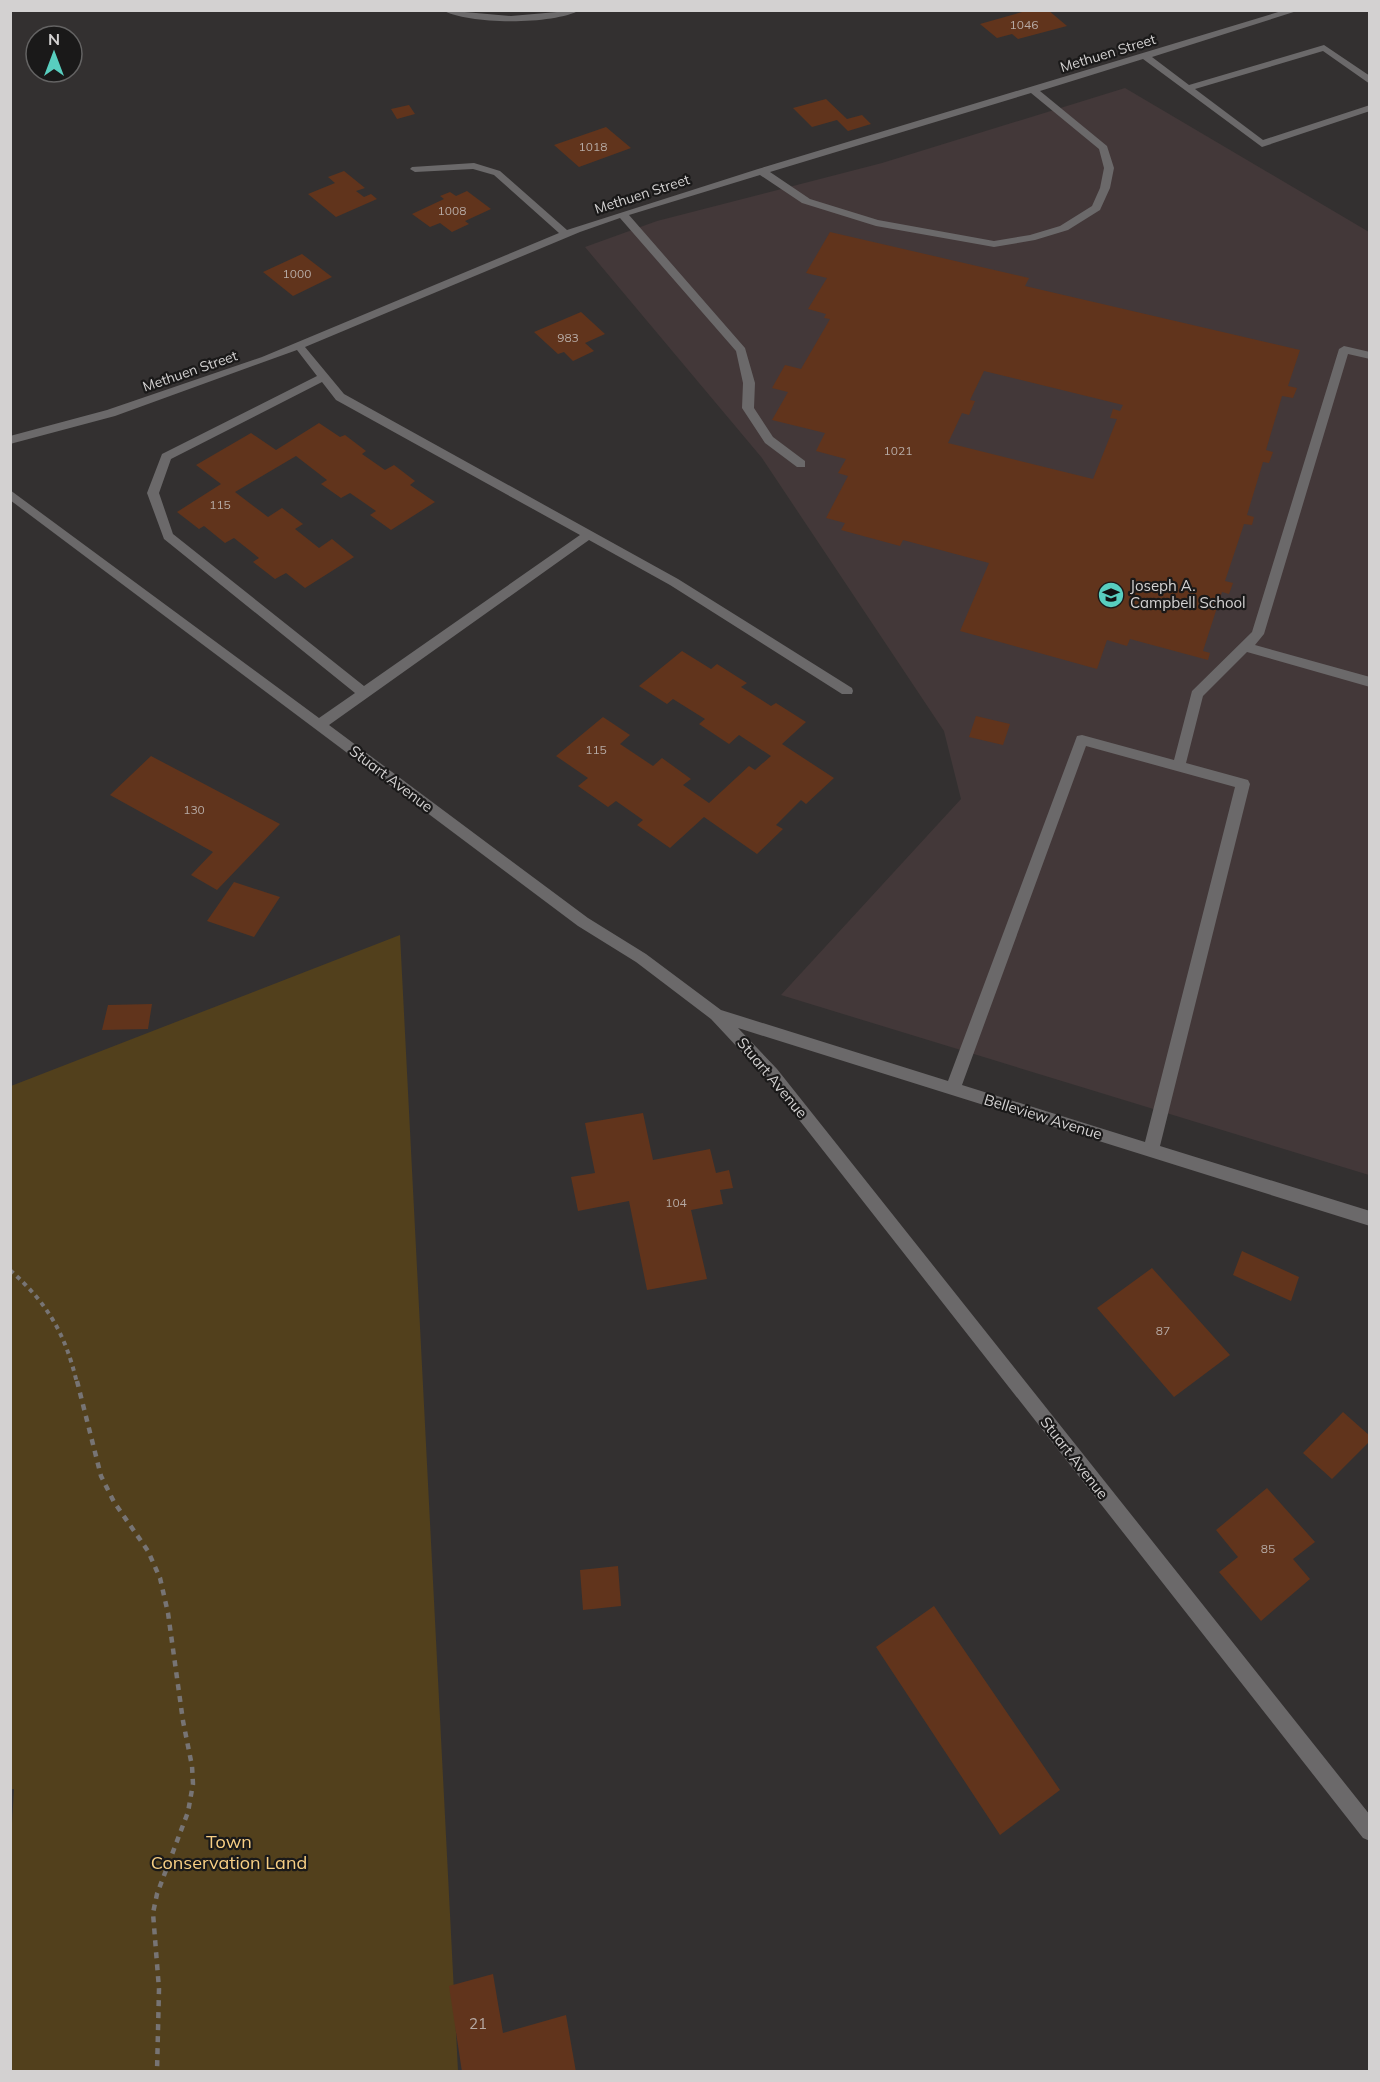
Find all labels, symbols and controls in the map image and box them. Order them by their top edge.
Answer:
house number: 1046 [1010,17,1038,32]
north arrow [24,24,84,84]
text: N [48,29,60,49]
street label: Methuen Street [1058,30,1158,76]
house number: 1018 [579,139,607,154]
street label: Methuen Street [592,170,692,218]
house number: 1008 [438,203,466,218]
house number: 1000 [283,266,311,281]
house number: 983 [557,330,579,345]
street label: Methuen Street [140,346,240,396]
house number: 1021 [884,443,912,458]
house number: 115 [209,497,231,512]
place label: Joseph A. Campbell School [1130,576,1246,612]
school or university icon: Joseph A. Campbell School [1096,580,1126,610]
street label: Stuart Avenue [346,741,437,816]
house number: 115 [585,742,607,757]
house number: 130 [183,802,205,817]
street label: Stuart Avenue [733,1033,812,1122]
street label: Belleview Avenue [982,1090,1104,1143]
house number: 104 [665,1195,687,1210]
house number: 87 [1156,1323,1170,1338]
street label: Stuart Avenue [1036,1413,1113,1503]
house number: 85 [1261,1541,1275,1556]
park label: Town Conservation Land [151,1830,307,1874]
house number: 21 [469,2014,487,2033]

